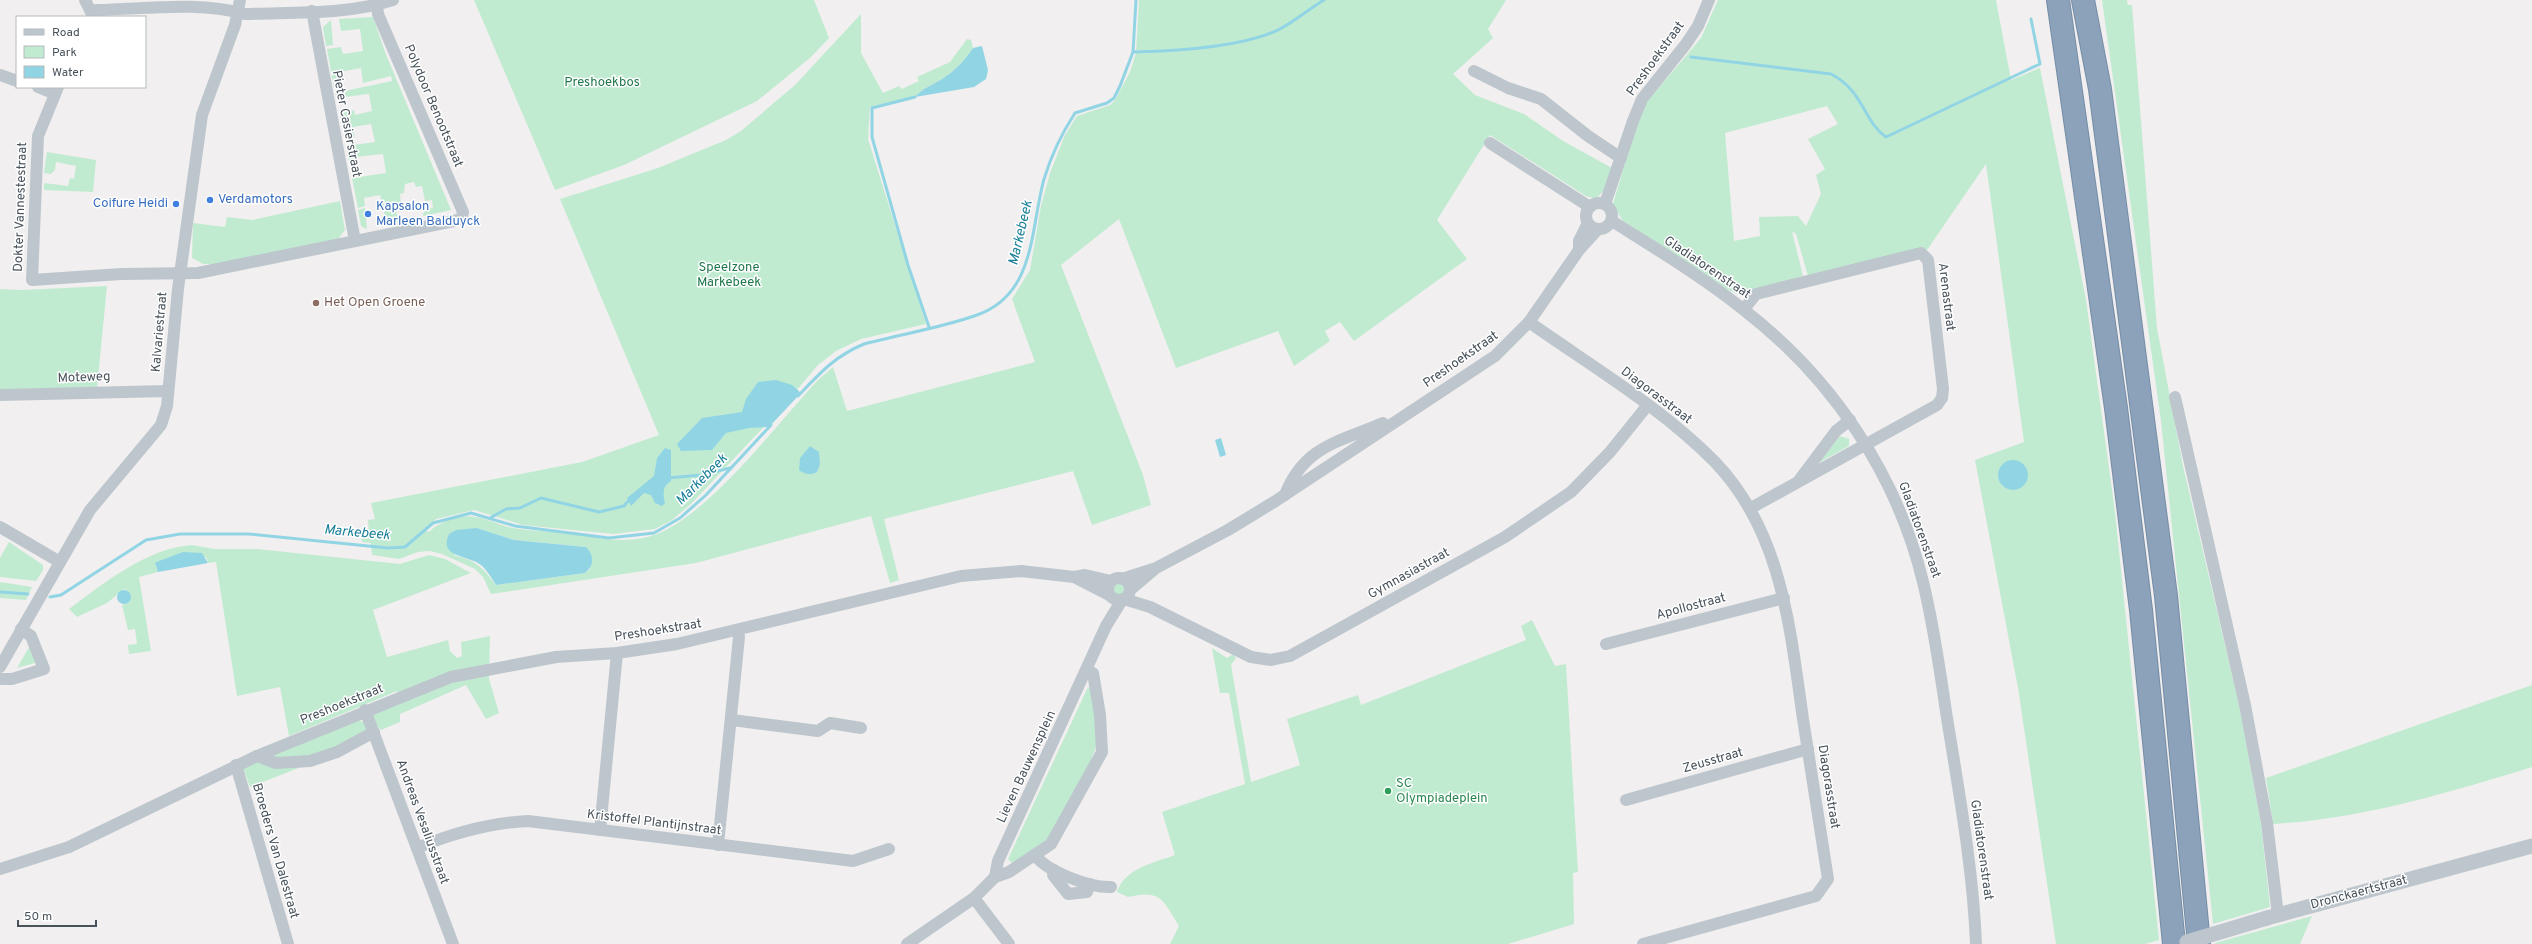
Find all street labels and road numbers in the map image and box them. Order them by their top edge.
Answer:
street label: Preshoekstraat [1624,19,1688,99]
street label: Polydoor Benootstraat [400,42,466,170]
street label: Pieter Casierstraat [328,69,364,179]
street label: Dokter Vannestestraat [11,142,31,272]
street label: Gladiatorenstraat [1660,233,1754,303]
street label: Arenastraat [1934,262,1958,332]
street label: Kalvariestraat [149,291,171,373]
street label: Preshoekstraat [1420,328,1502,392]
street label: Diagorasstraat [1617,364,1695,428]
street label: Moteweg [57,369,111,387]
street label: Gladiatorenstraat [1894,480,1944,580]
street label: Gymnasiastraat [1365,545,1453,603]
street label: Apollostraat [1655,590,1728,624]
street label: Preshoekstraat [613,616,703,646]
street label: Preshoekstraat [298,681,386,729]
street label: Lieven Bauwensplein [994,708,1060,826]
street label: Diagorasstraat [1813,744,1843,830]
street label: Zeusstraat [1681,745,1745,777]
street label: Andreas Vesaliusstraat [392,758,452,887]
street label: Broeders Van Dalestraat [248,781,302,921]
street label: Gladiatorenstraat [1966,799,1996,901]
street label: Kristoffel Plantijnstraat [586,807,722,839]
street label: Dronckaertstraat [2309,872,2409,914]

